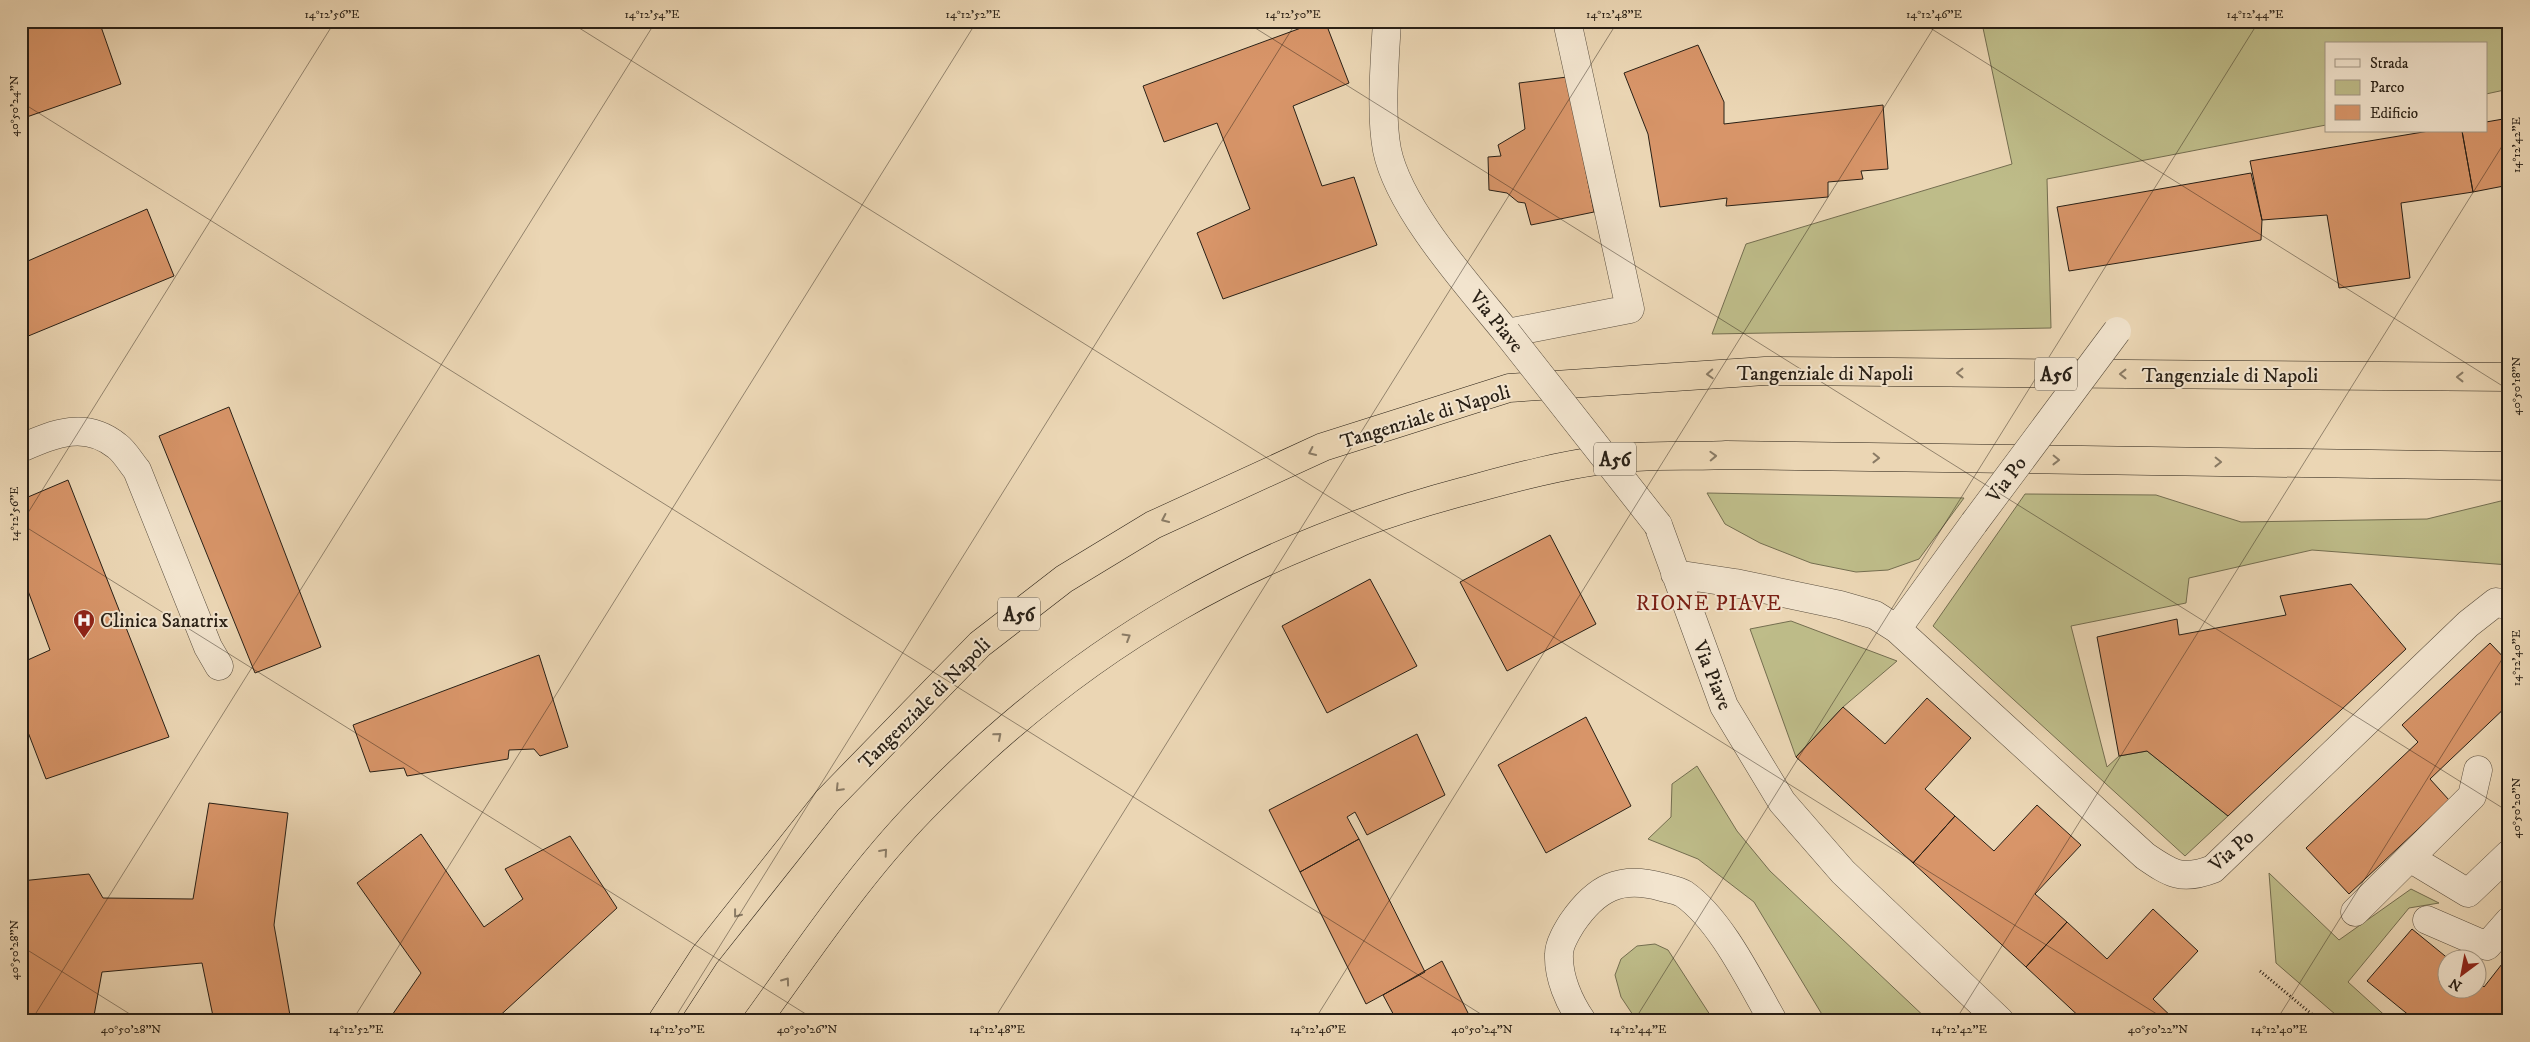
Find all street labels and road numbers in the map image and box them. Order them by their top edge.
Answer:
street label: Via Piave [1463,285,1528,358]
road number: A56 [2035,358,2077,390]
street label: Tangenziale di Napoli [1737,362,1913,387]
street label: Tangenziale di Napoli [2142,364,2318,389]
street label: Tangenziale di Napoli [1337,380,1513,455]
road number: A56 [1594,442,1636,476]
street label: Via Po [1981,452,2033,509]
road number: A56 [998,598,1040,630]
street label: Tangenziale di Napoli [854,633,996,775]
street label: Via Piave [1686,636,1737,714]
street label: Via Po [2204,825,2260,878]

